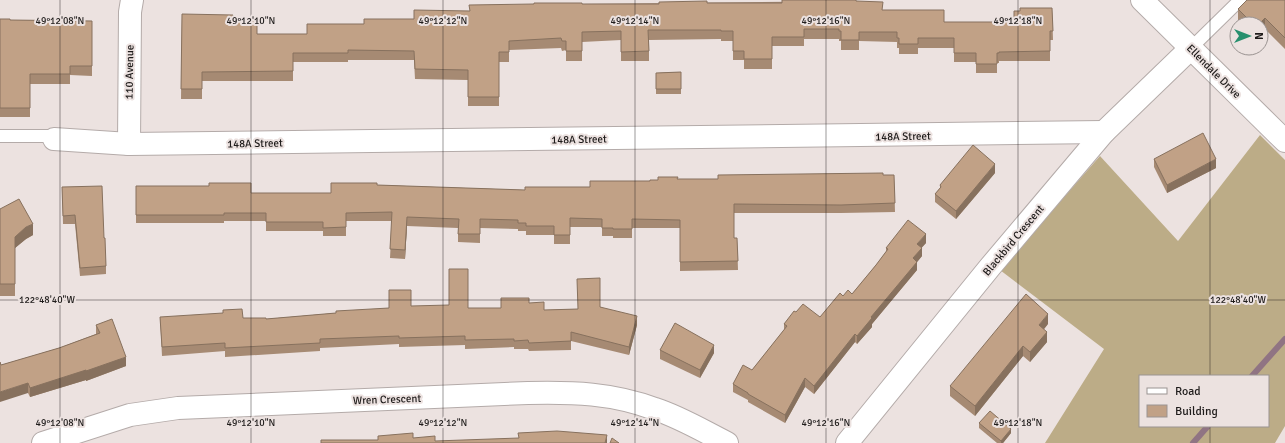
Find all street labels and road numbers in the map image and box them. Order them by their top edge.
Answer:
street label: Ellendale Drive [1184,42,1243,101]
street label: 110 Avenue [123,45,136,99]
street label: 148A Street [875,130,931,143]
street label: 148A Street [551,133,607,146]
street label: 148A Street [227,137,283,150]
street label: Blackbird Crescent [980,202,1047,278]
street label: Wren Crescent [353,392,421,407]

